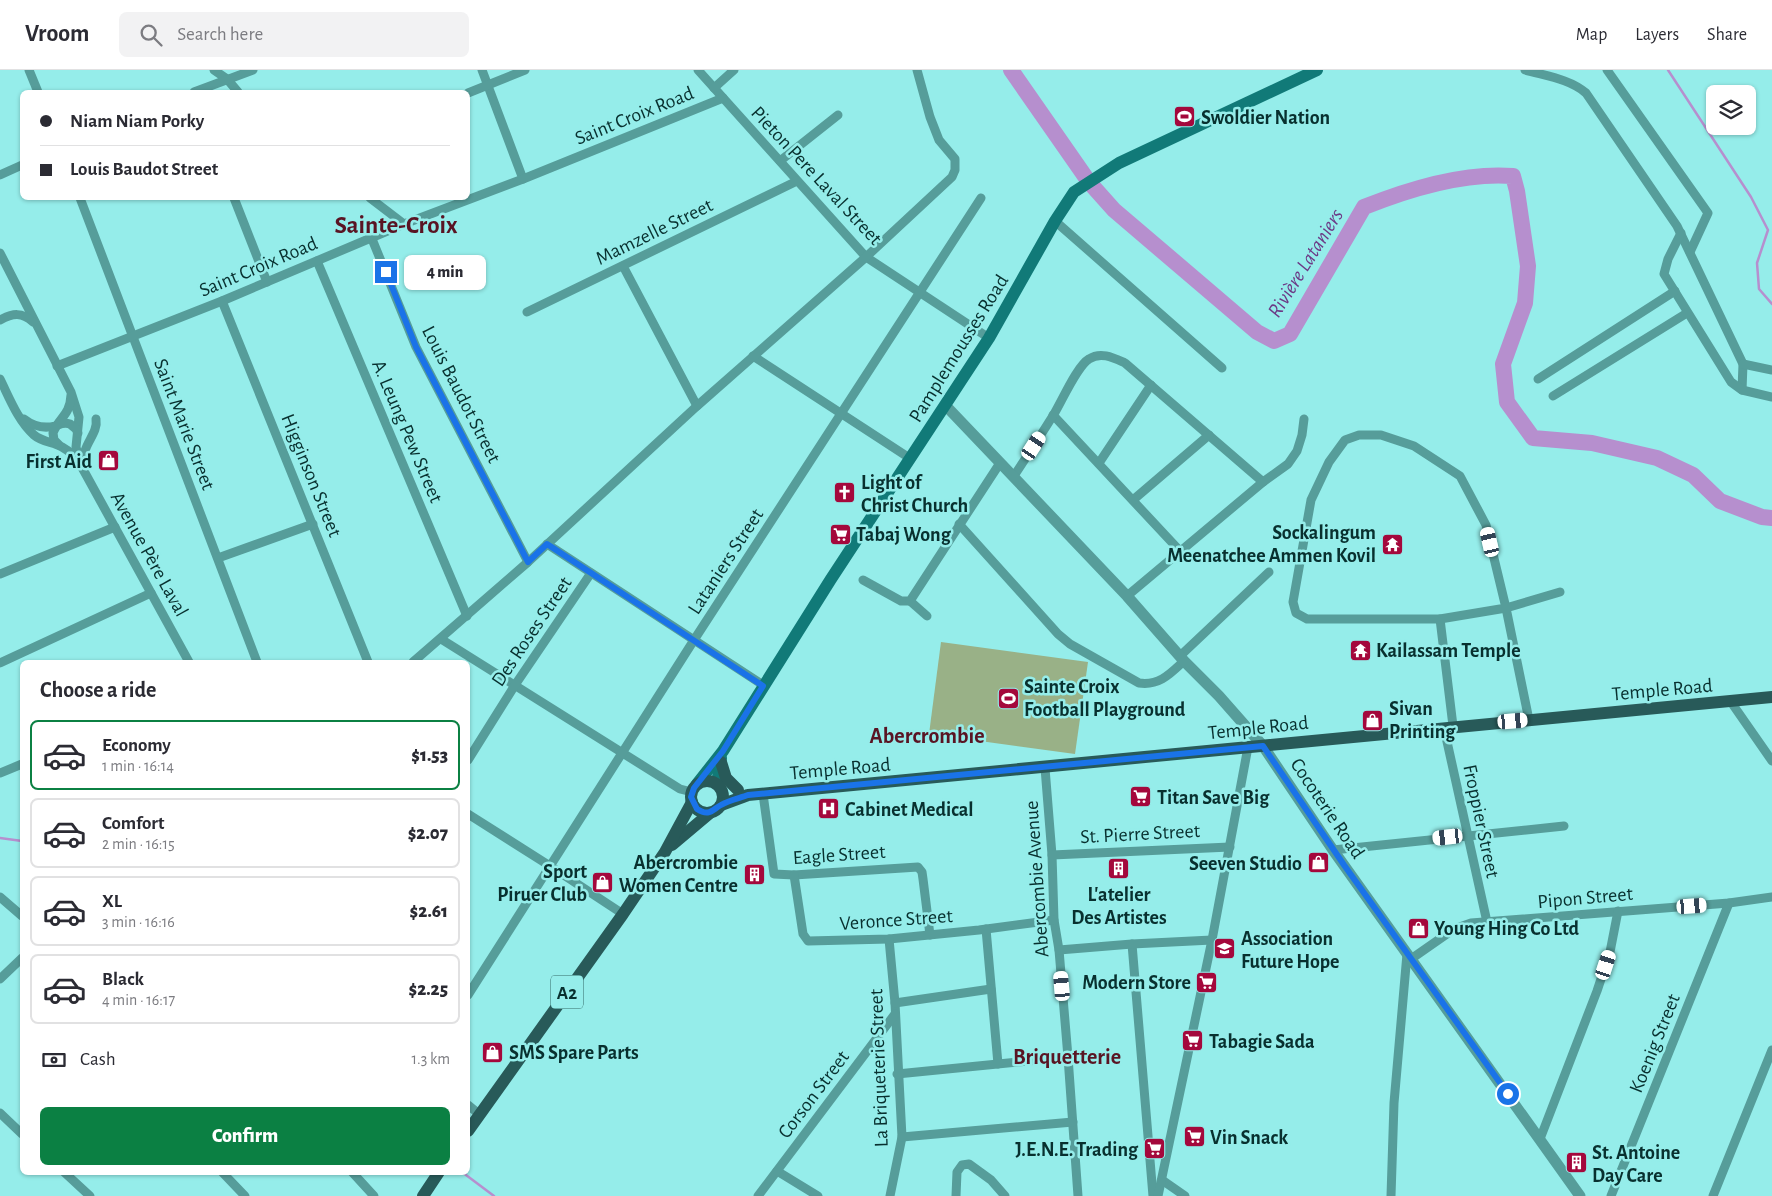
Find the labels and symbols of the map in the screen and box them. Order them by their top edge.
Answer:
street label: Saint Croix Road [572,83,697,149]
street label: Pieton Pere Laval Street [747,102,886,249]
sports icon: Swoldier Nation [1173,105,1197,129]
place label: Swoldier Nation [1201,108,1330,128]
street label: Mamzelle Street [593,195,717,269]
water label: Rivière Lataniers [1264,205,1347,321]
district label: Sainte-Croix [334,213,458,238]
street label: Saint Croix Road [196,233,320,301]
callout: 4 min [404,254,486,290]
route end [375,261,397,283]
street label: Pamplemousses Road [905,271,1012,426]
street label: Louis Baudot Street [418,323,505,467]
street label: Saint Marie Street [150,356,218,493]
street label: A. Leung Pew Street [368,357,446,506]
street label: Higginson Street [277,411,345,540]
car [1019,429,1048,463]
shop icon: First Aid [96,449,120,473]
place label: First Aid [26,452,92,472]
place label: Light of Christ Church [861,473,968,516]
church icon: Light of Christ Church [833,481,857,505]
street label: Avenue Père Laval [107,489,192,620]
street label: Lataniers Street [684,505,768,618]
supermarket icon: Tabaj Wong [828,522,852,546]
place label: Sockalingum Meenatchee Ammen Kovil [1167,523,1376,566]
place label: Tabaj Wong [856,525,952,545]
car [1479,526,1500,558]
temple icon: Sockalingum Meenatchee Ammen Kovil [1380,532,1404,556]
street label: Des Roses Street [488,573,576,690]
temple icon: Kailassam Temple [1348,638,1372,662]
place label: Kailassam Temple [1376,641,1521,661]
street label: Temple Road [1611,676,1713,704]
place label: Sainte Croix Football Playground [1024,677,1186,720]
sports icon: Sainte Croix Football Playground [996,686,1020,710]
place label: Sivan Printing [1389,699,1456,742]
shop icon: Sivan Printing [1361,708,1385,732]
car [1497,712,1528,730]
street label: Temple Road [1207,713,1309,743]
district label: Abercrombie [869,725,985,747]
street label: Temple Road [789,755,891,783]
street label: Cocoterie Road [1286,755,1368,862]
street label: Froppier Street [1459,763,1503,880]
supermarket icon: Titan Save Big [1129,785,1153,809]
place label: Titan Save Big [1157,788,1270,808]
hospital icon: Cabinet Medical [817,797,841,821]
place label: Cabinet Medical [845,800,974,820]
street label: Abercombie Avenue [1022,800,1052,958]
street label: St. Pierre Street [1080,821,1201,847]
car [1432,828,1463,846]
street label: Eagle Street [792,842,887,868]
shop icon: Seeven Studio [1306,851,1330,875]
place label: Abercrombie Women Centre [619,853,738,896]
place label: Seeven Studio [1189,854,1302,874]
building icon: L'atelier Des Artistes [1107,856,1131,880]
place label: Sport Piruer Club [497,862,587,905]
building icon: Abercrombie Women Centre [742,862,766,886]
shop icon: Sport Piruer Club [591,871,615,895]
street label: Pipon Street [1537,884,1634,912]
place label: L'atelier Des Artistes [1071,885,1167,928]
car [1676,897,1707,915]
street label: Veronce Street [839,906,954,934]
shop icon: Young Hing Co Ltd [1406,916,1430,940]
place label: Young Hing Co Ltd [1434,919,1580,939]
place label: Association Future Hope [1241,929,1340,972]
school or university icon: Association Future Hope [1213,937,1237,961]
car [1594,948,1617,982]
car [1053,970,1070,1002]
supermarket icon: Modern Store [1195,970,1219,994]
place label: Modern Store [1082,973,1191,993]
road number: A2 [551,976,583,1009]
street label: La Briqueterie Street [866,988,892,1148]
street label: Koenig Street [1626,990,1684,1096]
supermarket icon: Tabagie Sada [1181,1029,1205,1053]
place label: Tabagie Sada [1209,1032,1315,1052]
shop icon: SMS Spare Parts [481,1040,505,1064]
place label: SMS Spare Parts [509,1043,639,1063]
district label: Briquetterie [1013,1046,1121,1068]
street label: Corson Street [775,1047,853,1142]
route start [1497,1083,1519,1105]
supermarket icon: Vin Snack [1182,1125,1206,1149]
place label: Vin Snack [1210,1128,1288,1148]
supermarket icon: J.E.N.E. Trading [1142,1137,1166,1161]
place label: J.E.N.E. Trading [1015,1140,1139,1160]
place label: St. Antoine Day Care [1592,1143,1680,1186]
building icon: St. Antoine Day Care [1564,1151,1588,1175]

